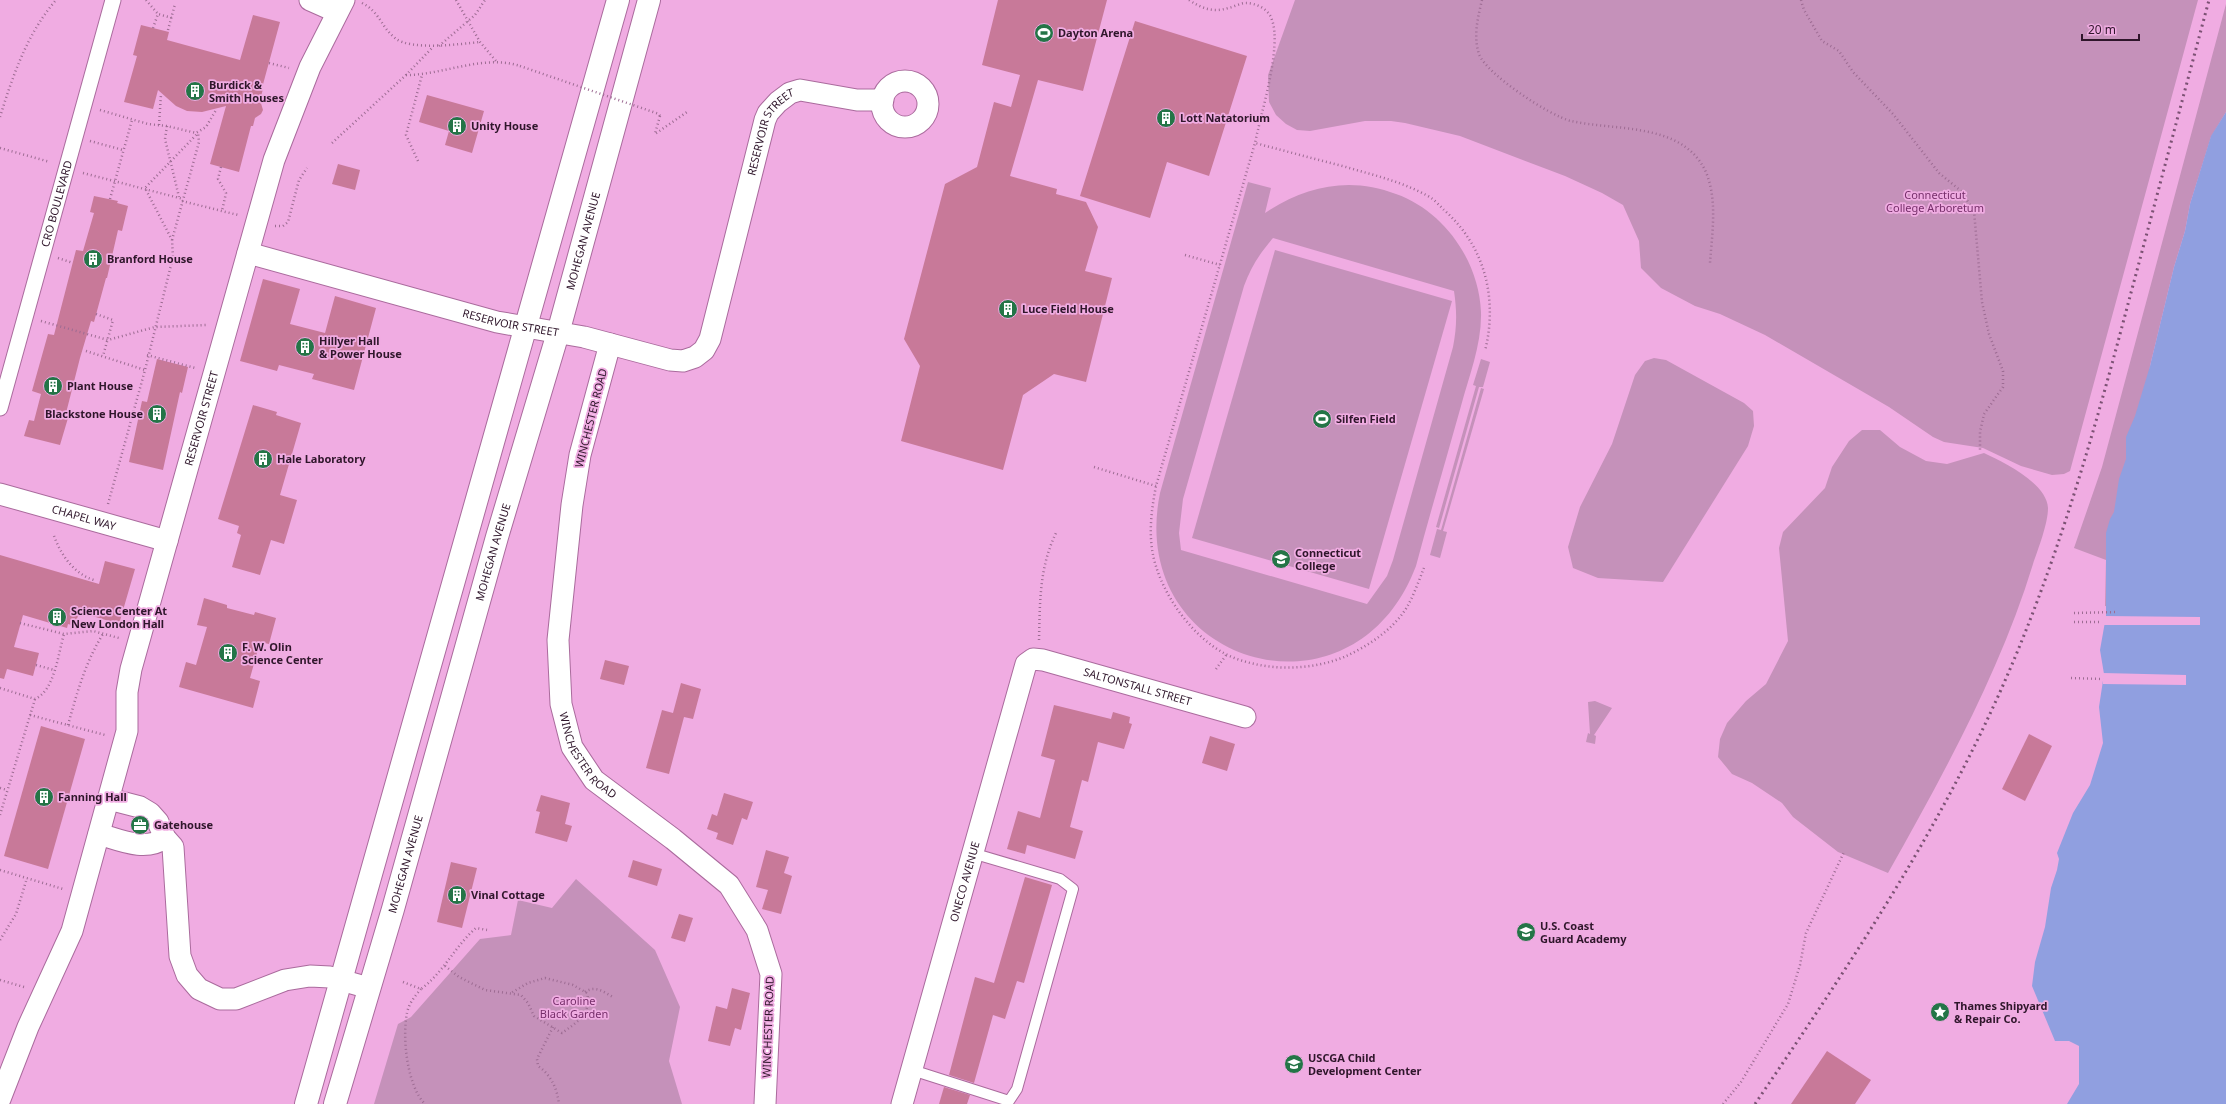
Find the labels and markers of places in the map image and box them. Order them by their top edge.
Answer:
sports icon: Dayton Arena [1033,22,1055,44]
place label: Dayton Arena [1058,25,1133,40]
place label: Burdick & Smith Houses [209,77,284,105]
building icon: Burdick & Smith Houses [184,80,206,102]
building icon: Lott Natatorium [1155,107,1177,129]
place label: Lott Natatorium [1180,110,1270,125]
building icon: Unity House [446,115,468,137]
place label: Unity House [471,118,539,133]
building icon: Branford House [82,248,104,270]
place label: Branford House [107,251,193,266]
building icon: Luce Field House [997,298,1019,320]
place label: Luce Field House [1022,301,1114,316]
place label: Hillyer Hall & Power House [319,333,402,361]
building icon: Hillyer Hall & Power House [294,336,316,358]
building icon: Plant House [42,375,64,397]
place label: Plant House [67,378,133,393]
building icon: Blackstone House [146,403,168,425]
place label: Blackstone House [45,406,143,421]
sports icon: Silfen Field [1311,408,1333,430]
place label: Silfen Field [1336,411,1396,426]
building icon: Hale Laboratory [252,448,274,470]
place label: Hale Laboratory [277,451,366,466]
place label: Connecticut College [1295,545,1361,573]
school or university icon: Connecticut College [1270,548,1292,570]
place label: Science Center At New London Hall [71,603,167,631]
building icon: Science Center At New London Hall [46,606,68,628]
place label: F. W. Olin Science Center [242,639,323,667]
building icon: F. W. Olin Science Center [217,642,239,664]
building icon: Fanning Hall [33,786,55,808]
place label: Fanning Hall [58,789,127,804]
office icon: Gatehouse [129,814,151,836]
place label: Gatehouse [154,817,214,832]
building icon: Vinal Cottage [446,884,468,906]
place label: Vinal Cottage [471,887,545,902]
place label: U.S. Coast Guard Academy [1540,918,1627,946]
school or university icon: U.S. Coast Guard Academy [1515,921,1537,943]
place label: Thames Shipyard & Repair Co. [1954,998,2048,1026]
place icon: Thames Shipyard & Repair Co. [1929,1001,1951,1023]
place label: USCGA Child Development Center [1308,1050,1422,1078]
school or university icon: USCGA Child Development Center [1283,1053,1305,1075]

